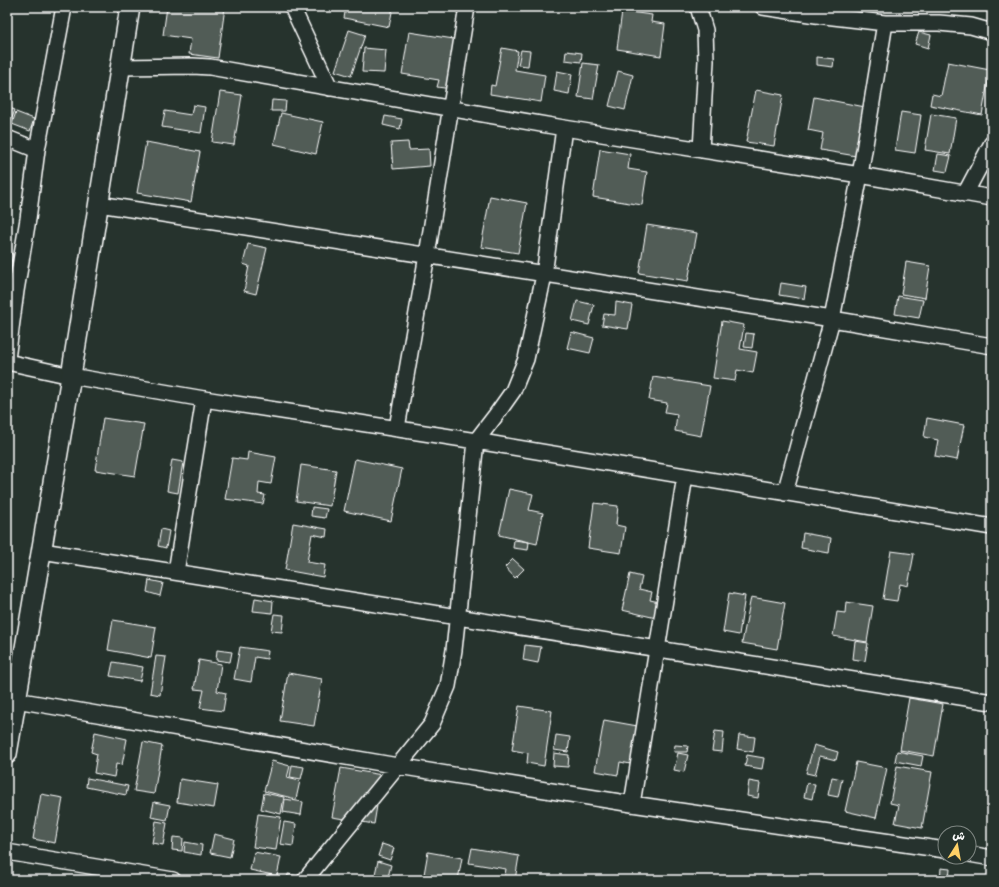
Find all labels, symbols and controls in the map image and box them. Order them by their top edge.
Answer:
north arrow [937,825,977,865]
text: ش [952,826,966,843]

